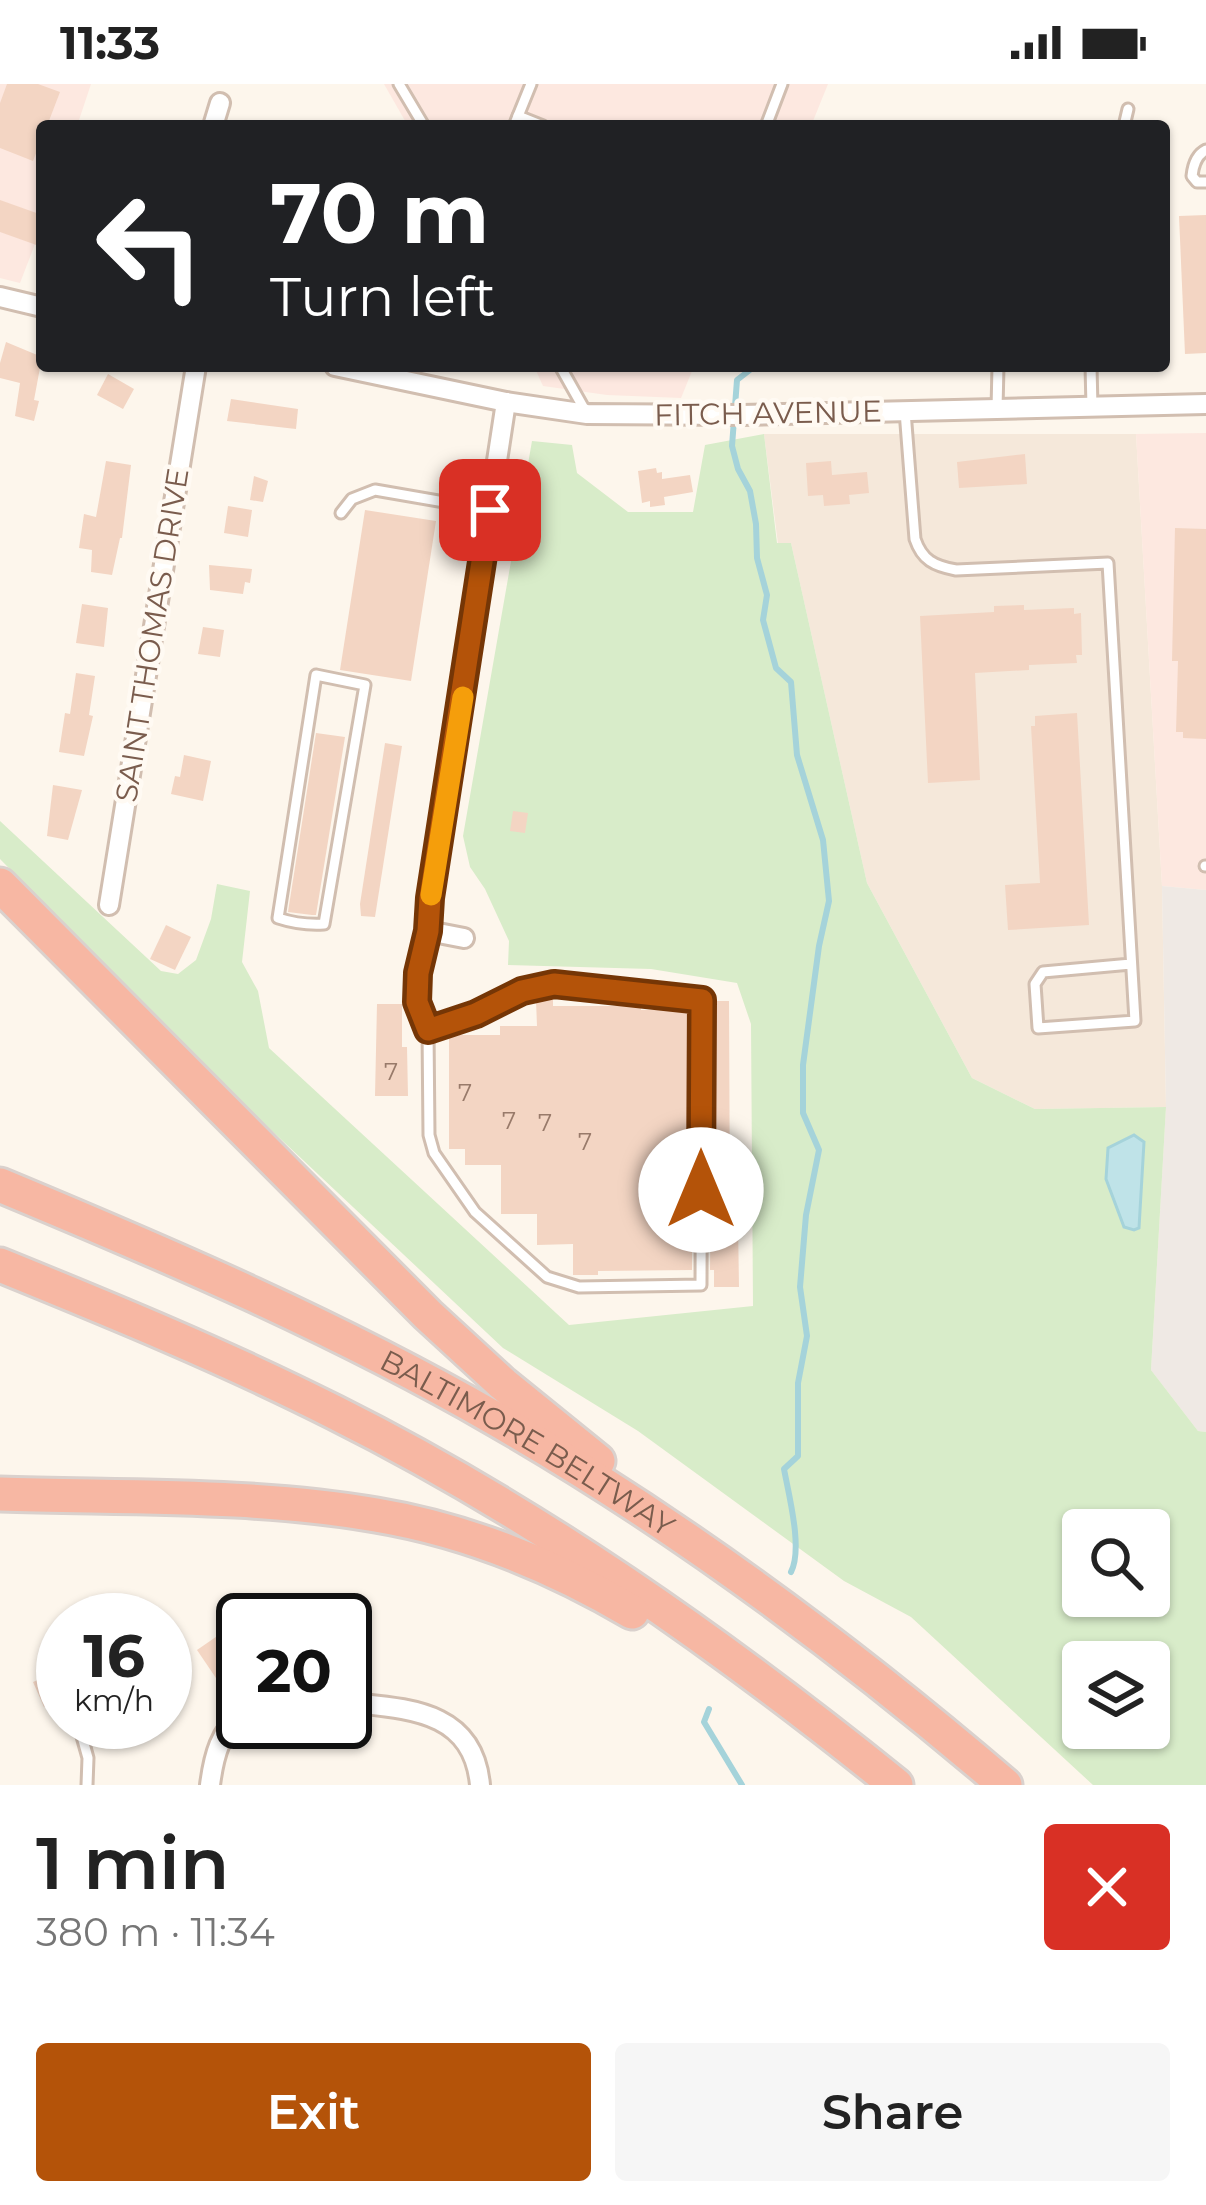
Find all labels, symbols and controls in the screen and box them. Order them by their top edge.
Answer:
text: 11:33 [60,15,160,70]
text: 70 m [270,162,489,264]
icon: left [72,168,228,324]
text: Turn left [270,264,496,330]
street label: FITCH AVENUE [654,393,882,433]
pin [439,459,541,561]
street label: SAINT THOMAS DRIVE [107,465,197,805]
icon: arrive [457,477,523,543]
house number: 7 [384,1057,398,1086]
house number: 7 [458,1078,472,1107]
house number: 7 [502,1106,516,1135]
house number: 7 [538,1108,552,1137]
house number: 7 [578,1127,592,1156]
position arrow [638,1127,764,1253]
street label: BALTIMORE BELTWAY [374,1341,683,1545]
map controls [1062,1509,1170,1749]
button: search [1062,1509,1170,1617]
speed limit sign: 20 [216,1593,372,1749]
text: 16 [83,1619,145,1692]
button: layers [1062,1641,1170,1749]
text: km/h [74,1682,154,1719]
text: 1 min [36,1819,229,1907]
button: close [1044,1824,1170,1950]
text: 380 m · 11:34 [36,1908,275,1956]
button: Exit [36,2043,591,2181]
button: Share [615,2043,1170,2181]

